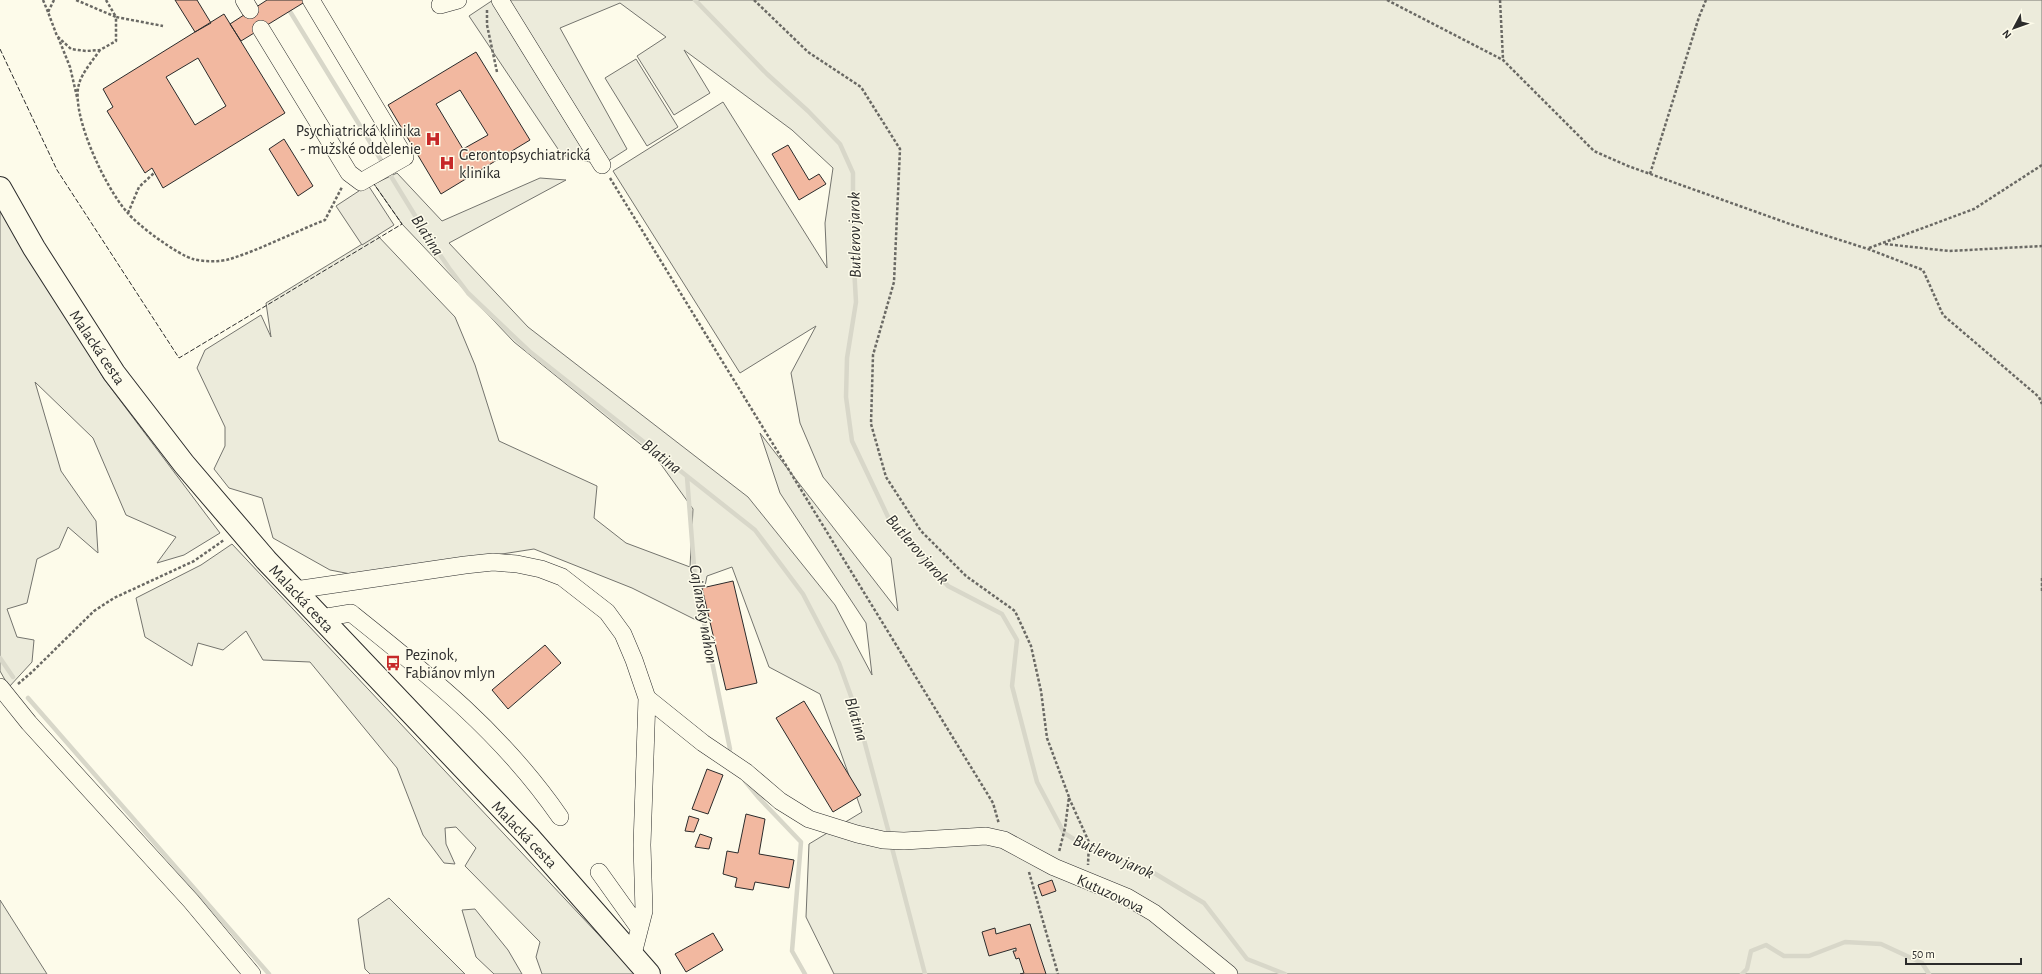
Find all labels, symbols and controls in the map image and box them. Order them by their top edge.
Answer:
north arrow [1994,8,2034,48]
text: N [2000,28,2013,41]
place label: Psychiatrická klinika - mužské oddelenie [296,123,421,157]
hospital icon: Psychiatrická klinika - mužské oddelenie [424,130,442,148]
place label: Gerontopsychiatrická klinika [459,147,591,181]
hospital icon: Gerontopsychiatrická klinika [438,154,456,172]
water label: Butlerov jarok [845,192,865,278]
water label: Blatina [408,212,447,259]
street label: Malacká cesta [66,307,128,388]
water label: Blatina [639,436,685,477]
water label: Butlerov jarok [882,511,952,588]
street label: Malacká cesta [266,562,337,636]
water label: Cajlanský náhon [685,563,721,665]
place label: Pezinok, Fabiánov mlyn [405,647,495,682]
bus stop icon: Pezinok, Fabiánov mlyn [384,654,402,672]
water label: Blatina [842,695,871,743]
street label: Malacká cesta [489,798,560,871]
water label: Butlerov jarok [1070,831,1157,883]
street label: Kutuzovova [1075,871,1147,916]
scale bar [1906,940,2021,966]
text: 50 m [1912,948,1935,960]

